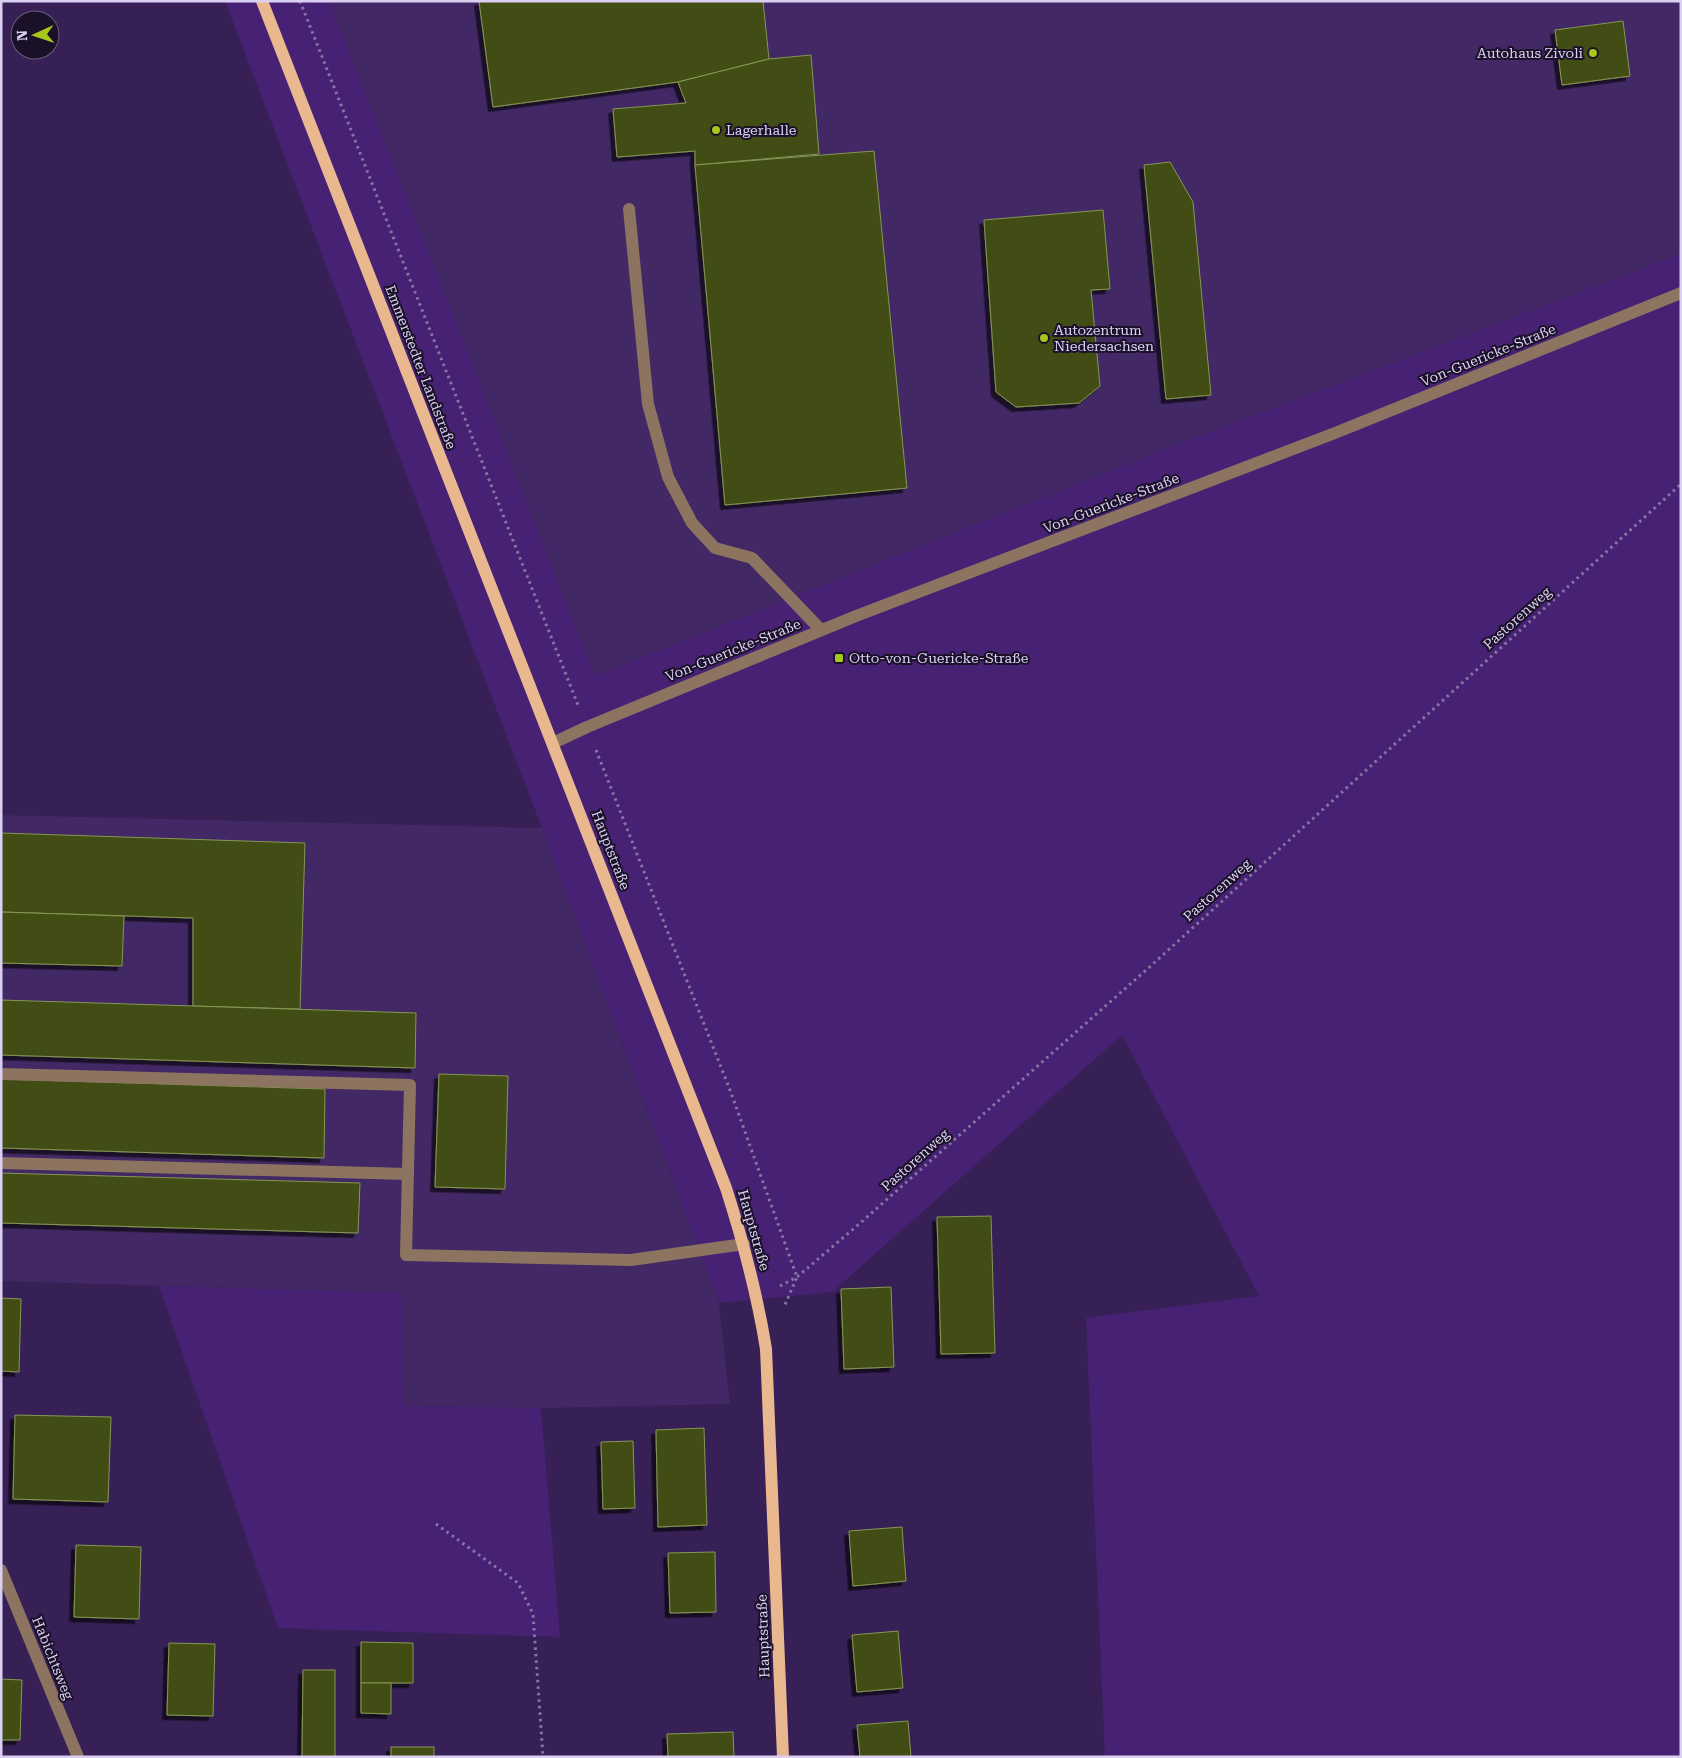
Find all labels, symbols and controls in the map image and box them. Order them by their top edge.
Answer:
north arrow [10,10,60,60]
text: N [14,30,30,41]
place label: Autohaus Zivoli [1477,45,1584,61]
marker: Autohaus Zivoli [1587,47,1599,59]
place label: Lagerhalle [726,122,797,138]
marker: Lagerhalle [710,124,722,136]
street label: Emmerstedter Landstraße [382,283,460,452]
street label: Von-Guericke-Straße [1418,320,1558,389]
place label: Autozentrum Niedersachsen [1054,322,1154,354]
marker: Autozentrum Niedersachsen [1038,332,1050,344]
street label: Von-Guericke-Straße [1041,470,1182,536]
street label: Pastorenweg [1480,583,1554,653]
street label: Von-Guericke-Straße [663,615,803,684]
place label: Otto-von-Guericke-Straße [849,650,1029,666]
marker: Otto-von-Guericke-Straße [833,652,845,664]
street label: Hauptstraße [589,808,634,892]
street label: Pastorenweg [1180,855,1254,925]
street label: Pastorenweg [878,1125,952,1195]
street label: Hauptstraße [735,1188,773,1273]
street label: Hauptstraße [754,1594,772,1678]
street label: Habichtsweg [29,1614,77,1702]

